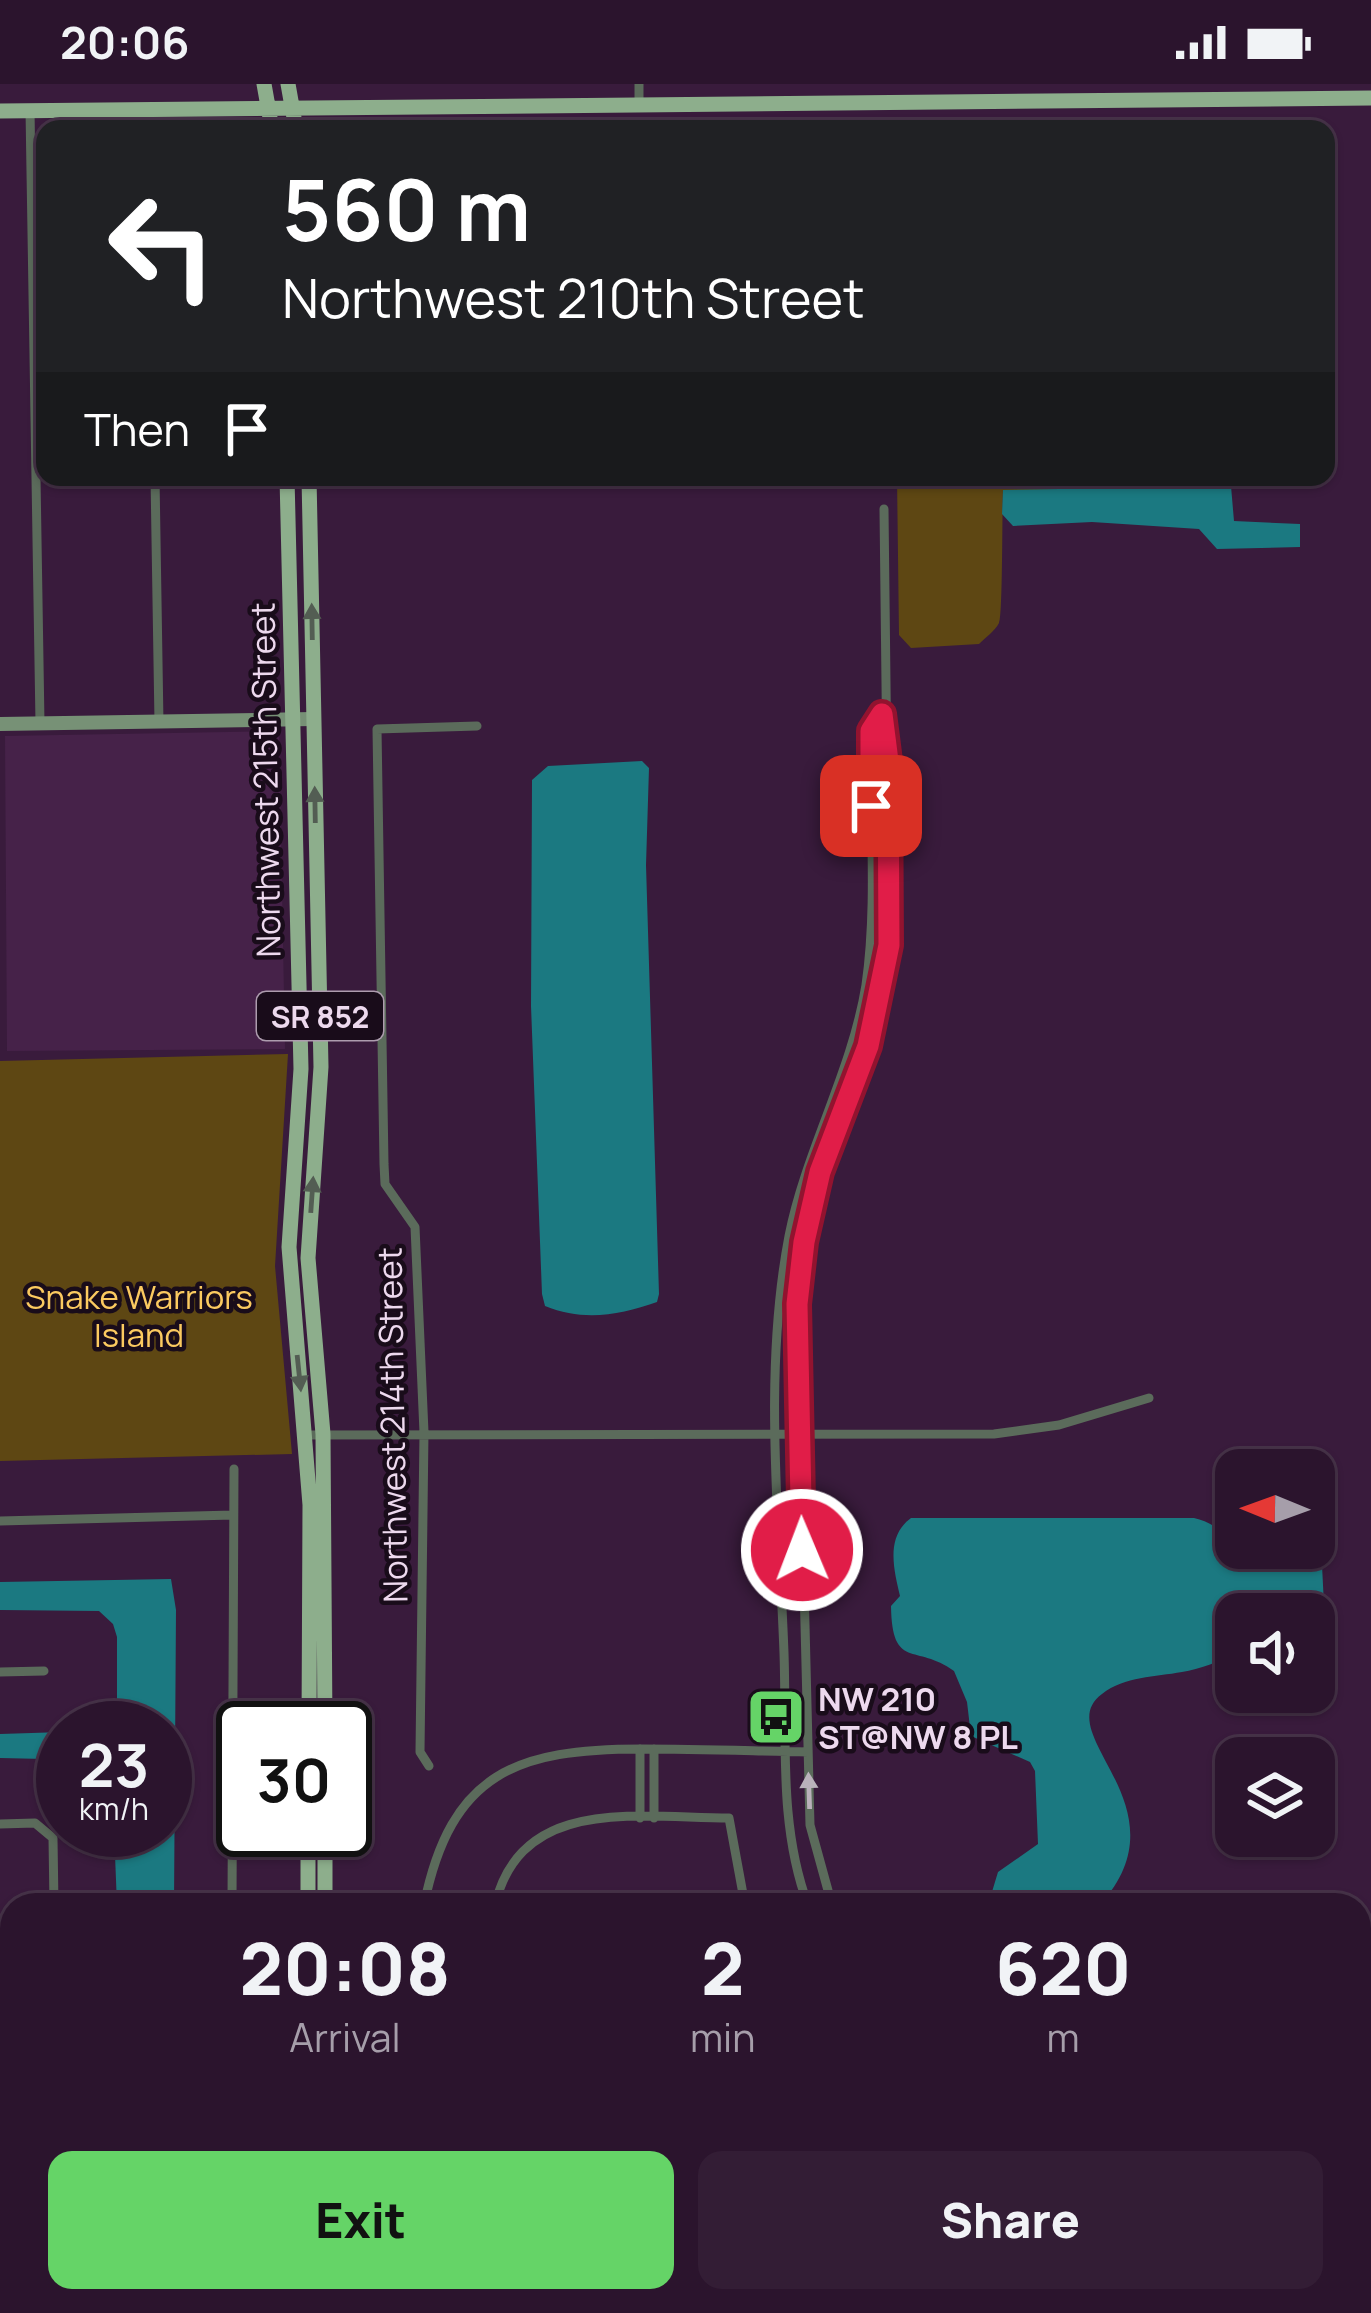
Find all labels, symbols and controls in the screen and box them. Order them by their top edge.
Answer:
text: 20:06 [60,11,189,73]
text: 560 m [282,151,531,266]
icon: left [84,168,240,324]
text: Northwest 210th Street [282,260,865,334]
icon: arrive [214,396,280,462]
text: Then [84,398,190,460]
street label: Northwest 215th Street [239,602,291,958]
one-way arrow [302,602,322,640]
pin [820,755,922,857]
icon: arrive [838,773,904,839]
one-way arrow [305,785,324,823]
road number: SR 852 [257,992,383,1040]
one-way arrow [303,1176,322,1213]
street label: Northwest 214th Street [366,1247,418,1603]
park label: Snake Warriors Island [25,1274,253,1357]
one-way arrow [290,1355,309,1392]
north arrow [1215,1449,1335,1569]
map controls [1215,1449,1335,1857]
position arrow [739,1487,865,1613]
button: sound [1215,1593,1335,1713]
place label: NW 210 ST@NW 8 PL [818,1676,1018,1759]
bus stop icon: NW 210 ST@NW 8 PL [745,1686,807,1748]
speed limit sign: 30 [216,1701,372,1857]
text: 23 [79,1723,149,1805]
button: layers [1215,1737,1335,1857]
one-way arrow [799,1771,818,1809]
text: km/h [79,1788,149,1829]
text: 20:08 [239,1918,451,2017]
text: 2 [701,1918,744,2017]
text: 620 [995,1918,1132,2017]
text: Arrival [289,2010,401,2064]
text: min [690,2010,755,2064]
text: m [1047,2010,1080,2064]
button: Exit [48,2151,674,2289]
button: Share [698,2151,1323,2289]

